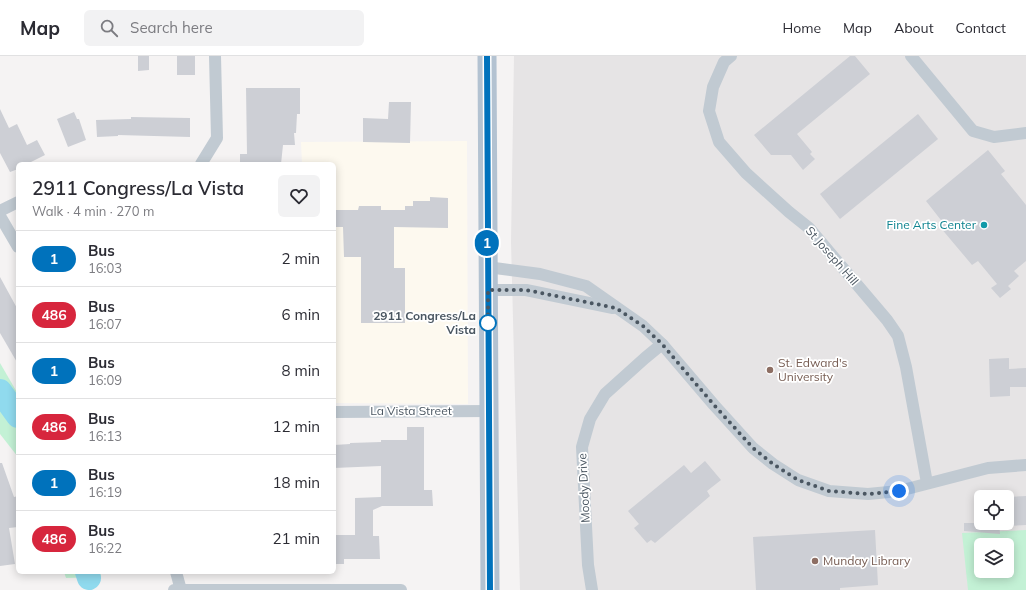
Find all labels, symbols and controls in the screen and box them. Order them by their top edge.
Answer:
search box [84,10,364,46]
text: Map [20,16,60,40]
icon: search [98,17,120,39]
text: Search here [130,18,213,37]
text: Home [782,19,821,37]
text: Map [843,19,872,37]
text: About [894,19,934,37]
text: Contact [956,19,1006,37]
button: heart [278,175,320,217]
text: 2911 Congress/La Vista [32,176,244,200]
text: Walk · 4 min · 270 m [32,203,154,219]
place label: Fine Arts Center [887,217,977,232]
marker: Fine Arts Center [979,220,989,230]
street label: St Joseph Hill [803,223,862,288]
line badge: 1 [474,230,500,256]
text: 1 [483,234,491,252]
text: Bus [88,241,115,260]
text: 2 min [282,249,320,268]
text: 1 [50,250,58,268]
text: 16:03 [88,260,122,276]
text: Bus [88,297,115,316]
text: 6 min [282,305,320,324]
text: 486 [41,306,67,324]
place label: 2911 Congress/La Vista [373,308,476,337]
marker: 2911 Congress/La Vista [479,314,497,332]
text: 16:07 [88,316,122,332]
text: Bus [88,353,115,372]
place label: St. Edward's University [778,355,848,384]
text: 8 min [282,361,320,380]
text: 1 [50,362,58,380]
marker: St. Edward's University [765,365,775,375]
text: 16:09 [88,372,122,388]
street label: La Vista Street [370,403,452,418]
text: Bus [88,409,115,428]
text: 12 min [273,417,320,436]
text: 486 [41,418,67,436]
text: 16:13 [88,428,122,444]
street label: Moody Drive [574,453,593,523]
text: Bus [88,465,115,484]
text: 18 min [273,473,320,492]
text: 1 [50,474,58,492]
your location [889,481,909,501]
text: 16:19 [88,484,122,500]
map controls [974,490,1014,578]
button: locate [974,490,1014,530]
text: Bus [88,521,115,540]
text: 21 min [273,529,320,548]
text: 486 [41,530,67,548]
button: layers [974,538,1014,578]
text: 16:22 [88,540,122,556]
place label: Munday Library [823,553,911,568]
marker: Munday Library [810,556,820,566]

